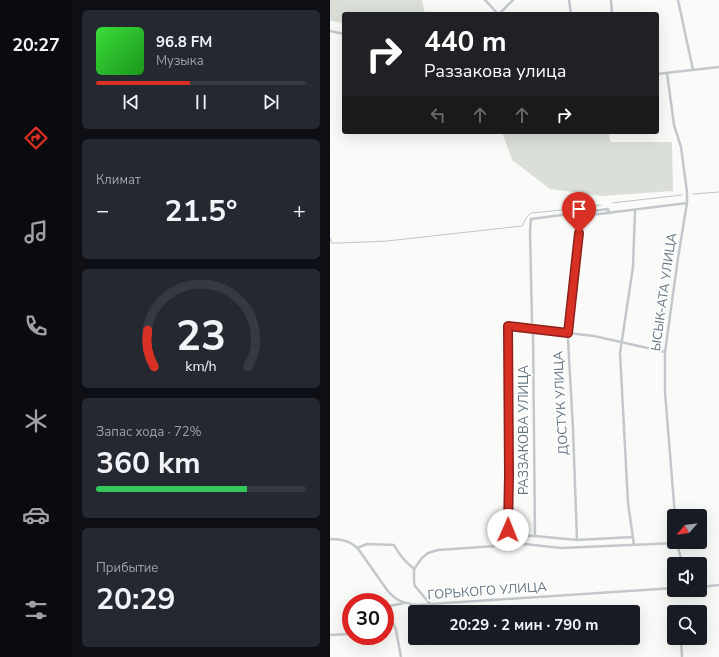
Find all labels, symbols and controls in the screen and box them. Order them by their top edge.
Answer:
text: 440 m [424,23,507,61]
icon: right [358,28,410,80]
text: 96.8 FM [156,32,212,52]
text: 20:27 [12,33,60,57]
text: Музыка [156,52,204,70]
text: Раззакова улица [424,59,567,83]
icon: previous [120,91,142,113]
icon: pause [190,91,212,113]
icon: next [260,91,282,113]
icon: left [427,104,449,126]
icon: ahead [469,104,491,126]
icon: ahead [511,104,533,126]
icon: right [553,104,575,126]
icon: directions [22,124,50,152]
text: Климат [96,171,141,189]
text: 21.5° [165,191,237,232]
pin [562,192,596,233]
text: − [96,196,109,226]
text: + [293,196,306,226]
icon: arrive [568,198,590,220]
icon: music [22,218,50,246]
street label: ЫСЫК-АТА УЛИЦА [647,231,681,352]
text: 23 [176,307,226,364]
icon: phone [22,312,50,340]
street label: ДОСТУК УЛИЦА [549,350,573,455]
text: km/h [185,356,217,375]
street label: РАЗЗАКОВА УЛИЦА [515,365,533,495]
icon: climate [22,407,50,435]
text: Запас хода · 72% [96,423,202,441]
text: 360 km [96,443,201,484]
icon: car [22,501,50,529]
position arrow [487,509,529,551]
north arrow [667,509,707,549]
map controls [667,509,707,645]
button: sound [667,557,707,597]
text: Прибытие [96,559,158,577]
street label: ГОРЬКОГО УЛИЦА [427,578,548,604]
text: 20:29 [96,579,175,620]
speed limit sign: 30 [342,593,394,645]
icon: filters [22,596,50,624]
button: search [667,605,707,645]
text: 20:29 · 2 мин · 790 m [449,615,599,635]

